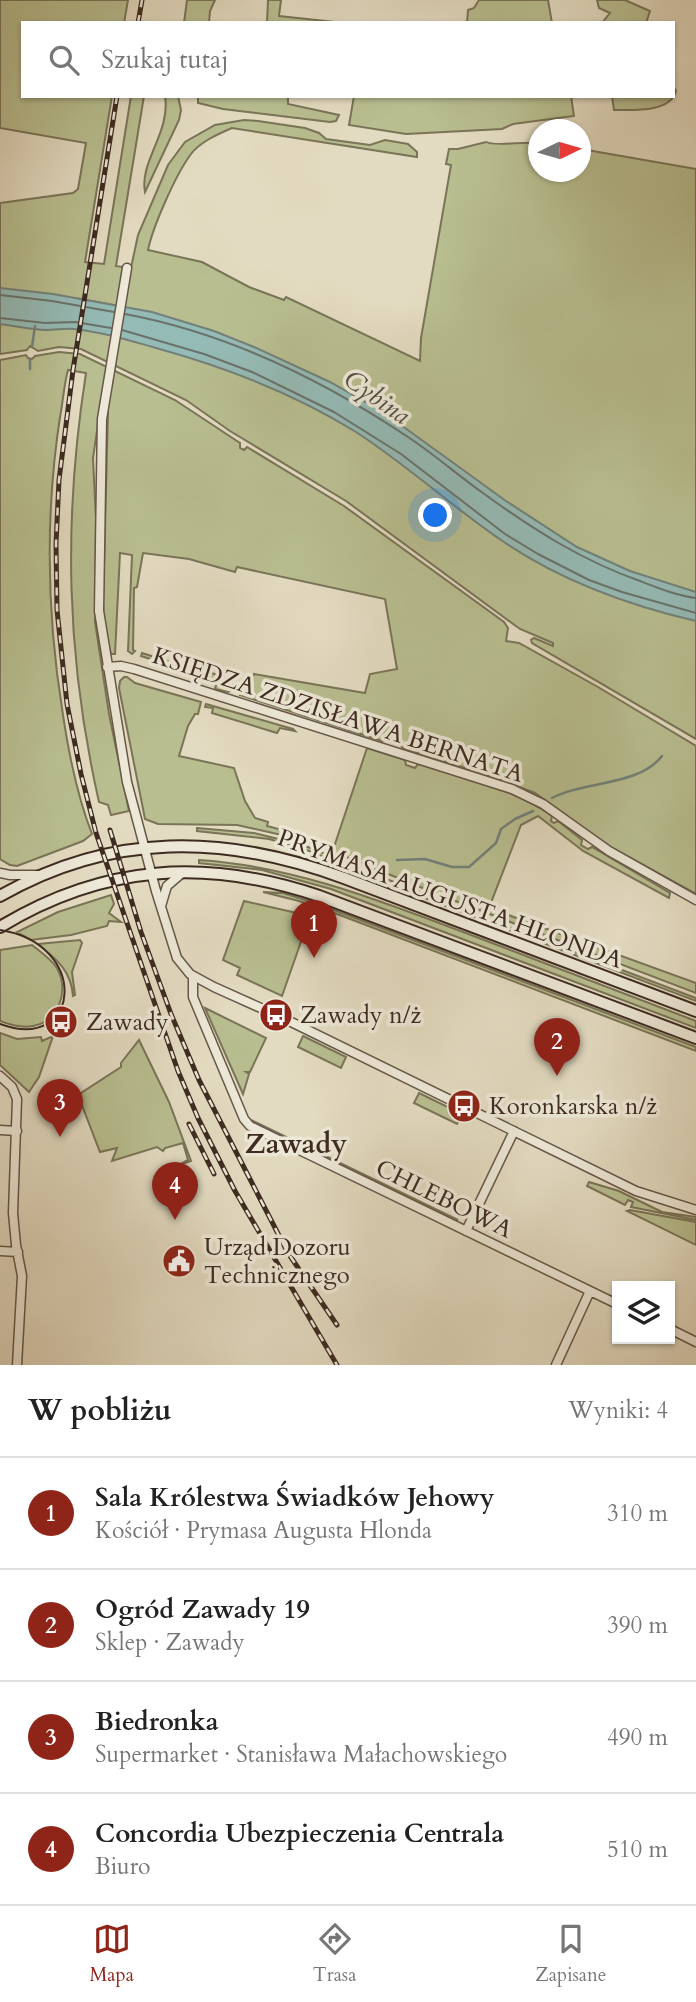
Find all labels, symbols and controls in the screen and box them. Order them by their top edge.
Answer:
search box [21,21,675,98]
icon: search [45,41,83,79]
text: Szukaj tutaj [101,42,229,77]
north arrow [528,119,591,182]
water label: Cybina [337,361,418,433]
your location [418,498,452,532]
street label: KSIĘDZA ZDZISŁAWA BERNATA [148,639,529,791]
street label: PRYMASA AUGUSTA HLONDA [273,821,628,977]
pin: 1 [291,900,337,958]
bus stop icon: Zawady n/ż [257,996,295,1034]
place label: Zawady n/ż [300,999,421,1032]
bus stop icon: Zawady [42,1003,80,1041]
place label: Zawady [86,1006,169,1039]
pin: 2 [534,1018,580,1076]
pin: 3 [37,1079,83,1137]
bus stop icon: Koronkarska n/ż [445,1087,483,1125]
place label: Koronkarska n/ż [489,1090,657,1123]
district label: Zawady [245,1125,347,1163]
street label: CHLEBOWA [370,1152,519,1247]
pin: 4 [152,1162,198,1220]
place label: Urząd Dozoru Technicznego [204,1231,351,1292]
public building icon: Urząd Dozoru Technicznego [160,1242,198,1280]
map controls [612,1281,675,1344]
button: layers [612,1281,675,1344]
text: W pobliżu [28,1390,172,1431]
text: Wyniki: 4 [568,1395,668,1426]
text: Sala Królestwa Świadków Jehowy [95,1480,495,1515]
text: 1 [45,1498,57,1529]
text: 310 m [607,1498,668,1529]
text: Kościół · Prymasa Augusta Hlonda [95,1515,432,1546]
text: Ogród Zawady 19 [95,1592,310,1627]
text: 2 [45,1610,57,1641]
text: 390 m [607,1610,668,1641]
text: Sklep · Zawady [95,1627,245,1658]
text: Biedronka [95,1704,219,1739]
text: 3 [45,1722,57,1753]
text: 490 m [607,1722,668,1753]
text: Supermarket · Stanisława Małachowskiego [95,1739,507,1770]
text: Concordia Ubezpieczenia Centrala [95,1816,504,1851]
text: 4 [45,1834,57,1865]
text: 510 m [607,1834,668,1865]
text: Biuro [95,1851,151,1882]
tab: Mapa [89,1920,134,1988]
tab: Trasa [313,1920,356,1988]
tab: Zapisane [535,1920,607,1988]

